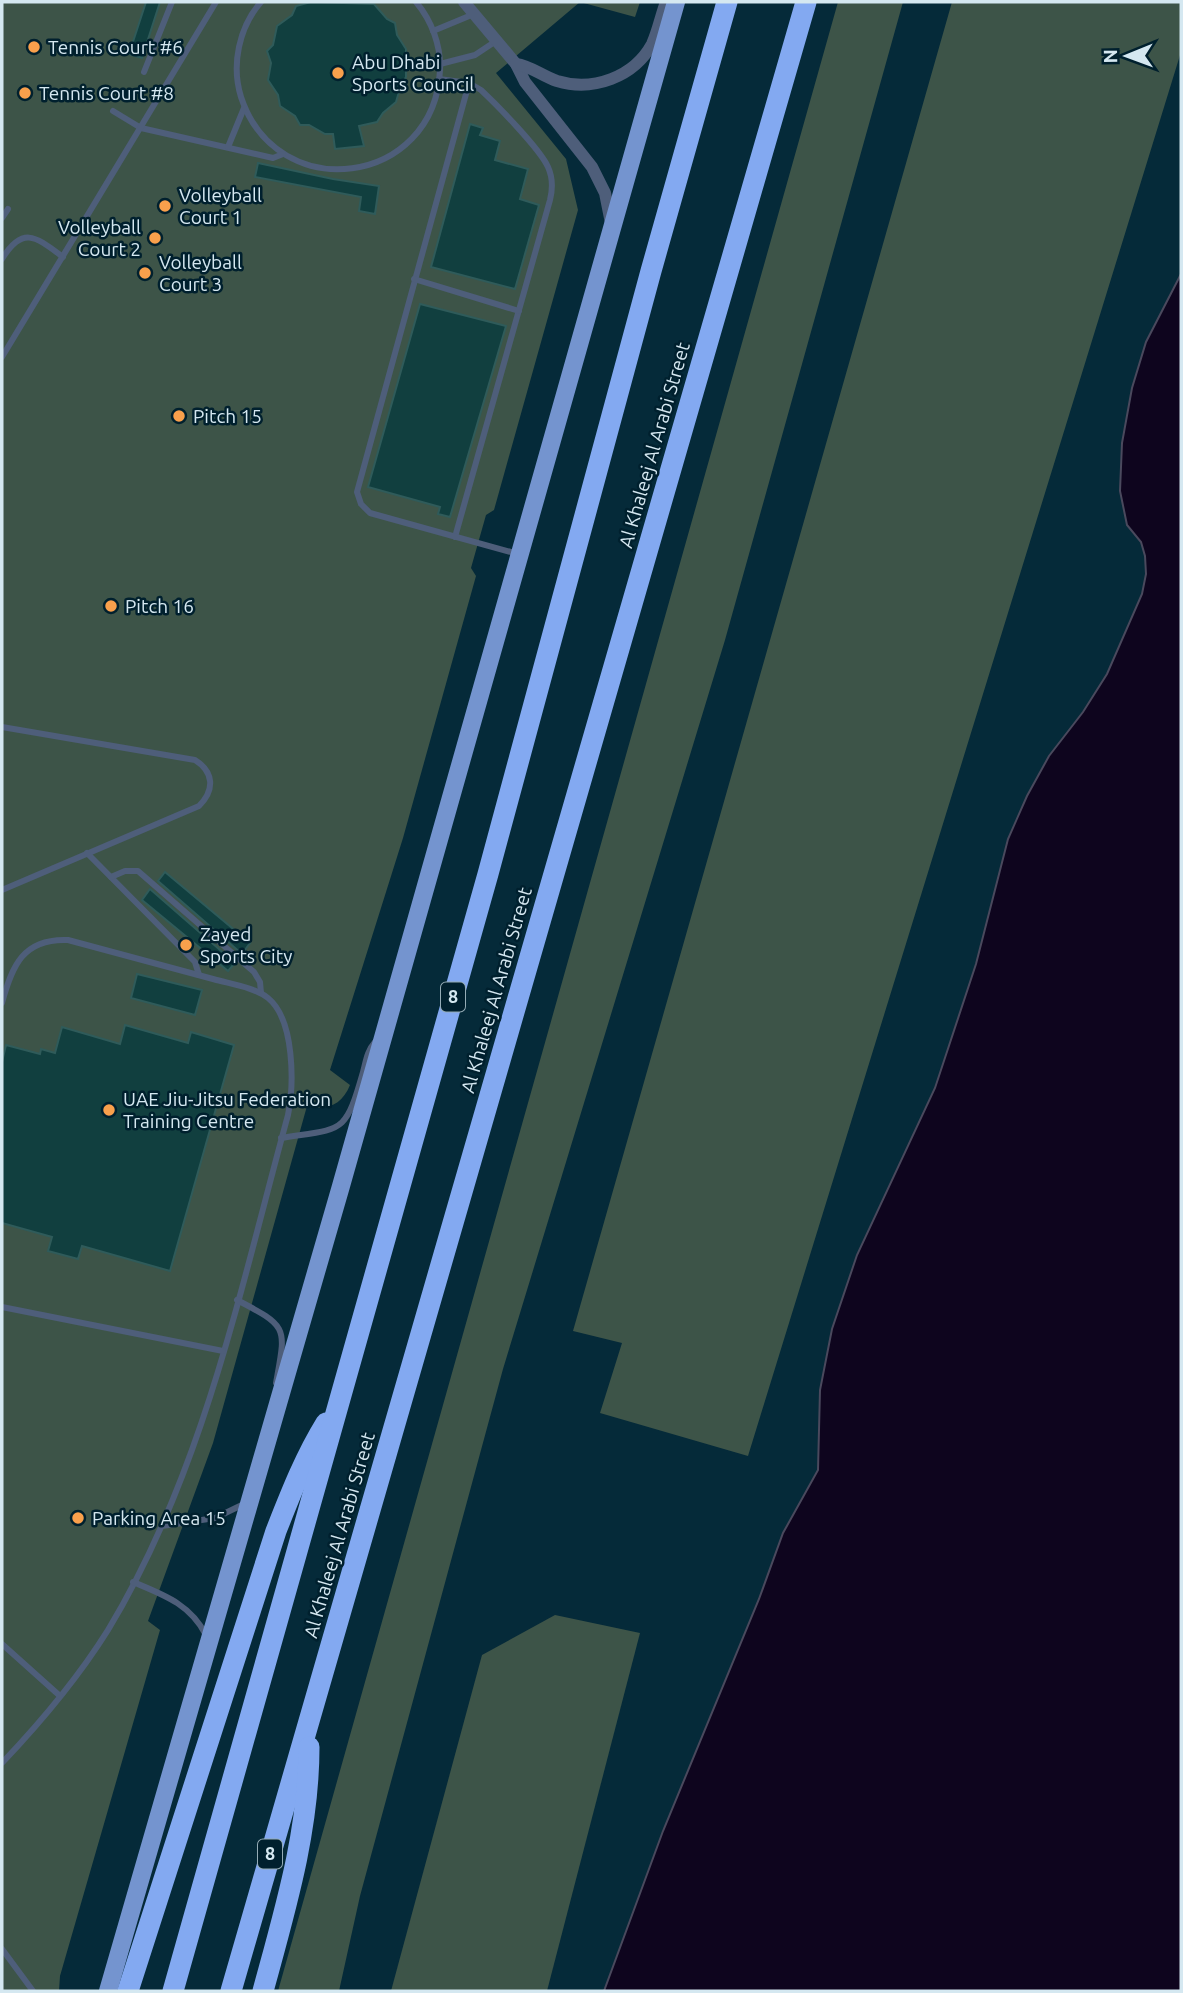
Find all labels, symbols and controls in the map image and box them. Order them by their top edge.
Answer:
north arrow [1092,21,1162,91]
place label: Tennis Court #6 [48,36,183,58]
marker: Tennis Court #6 [26,39,42,55]
text: N [1099,49,1121,64]
place label: Abu Dhabi Sports Council [352,51,474,95]
marker: Abu Dhabi Sports Council [330,65,346,81]
place label: Tennis Court #8 [39,82,174,104]
marker: Tennis Court #8 [17,85,33,101]
place label: Volleyball Court 1 [179,184,262,228]
marker: Volleyball Court 1 [157,198,173,214]
place label: Volleyball Court 2 [58,216,141,260]
marker: Volleyball Court 2 [147,230,163,246]
place label: Volleyball Court 3 [159,251,242,295]
marker: Volleyball Court 3 [137,265,153,281]
street label: Al Khaleej Al Arabi Street [614,339,694,550]
place label: Pitch 15 [193,405,262,427]
marker: Pitch 15 [171,408,187,424]
place label: Pitch 16 [125,595,194,617]
marker: Pitch 16 [103,598,119,614]
street label: Al Khaleej Al Arabi Street [456,884,536,1095]
place label: Zayed Sports City [200,923,292,967]
marker: Zayed Sports City [178,937,194,953]
road number: 8 [441,982,465,1012]
place label: UAE Jiu-Jitsu Federation Training Centre [123,1088,331,1132]
marker: UAE Jiu-Jitsu Federation Training Centre [101,1102,117,1118]
street label: Al Khaleej Al Arabi Street [299,1429,379,1640]
place label: Parking Area 15 [92,1507,226,1529]
marker: Parking Area 15 [70,1510,86,1526]
road number: 8 [258,1840,282,1868]

